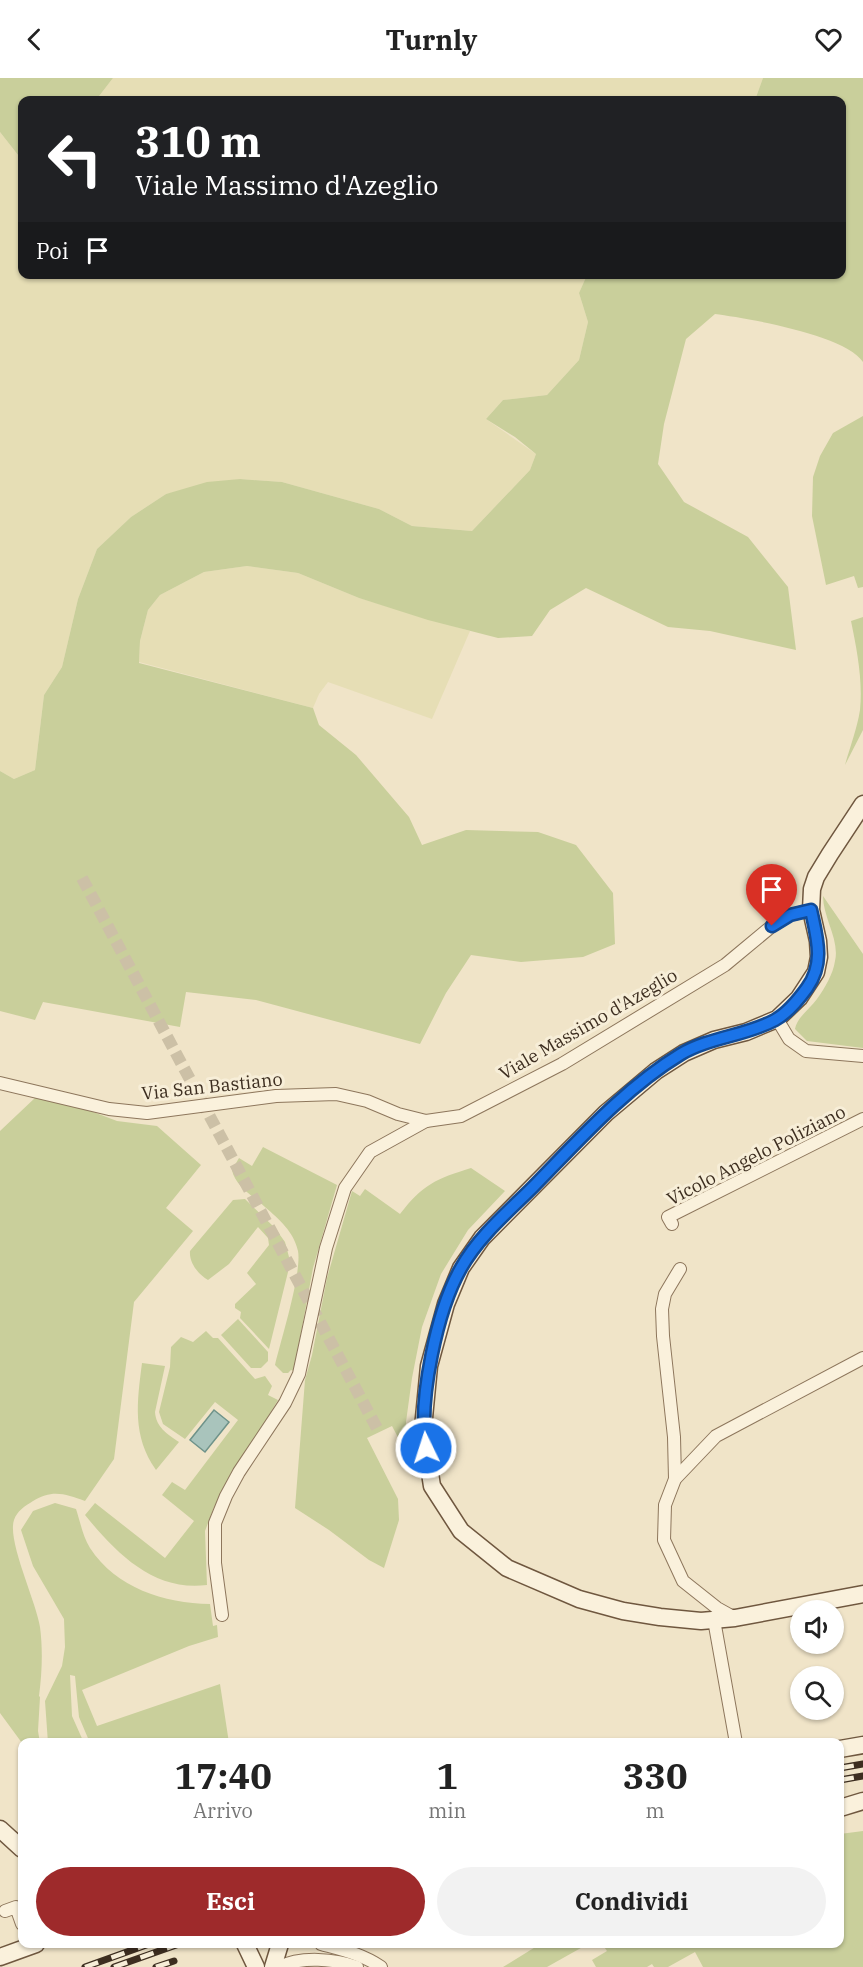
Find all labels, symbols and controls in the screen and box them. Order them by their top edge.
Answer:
text: Turnly [386,22,477,57]
icon: back [18,23,51,56]
icon: heart [812,23,845,56]
text: 310 m [135,114,261,169]
icon: left [36,120,114,198]
text: Viale Massimo d'Azeglio [135,167,439,202]
icon: arrive [81,234,114,267]
text: Poi [36,236,69,265]
pin [746,864,797,926]
icon: arrive [755,873,788,906]
street label: Viale Massimo d'Azeglio [495,963,681,1085]
street label: Via San Bastiano [140,1067,284,1105]
street label: Vicolo Angelo Poliziano [663,1100,849,1210]
position arrow [394,1416,458,1480]
map controls [790,1600,844,1720]
button: sound [790,1600,844,1654]
button: search [790,1666,844,1720]
text: 17:40 [174,1752,272,1799]
text: 1 [436,1752,458,1799]
text: 330 [623,1752,688,1799]
text: Arrivo [193,1797,253,1824]
text: min [428,1797,466,1824]
text: m [646,1797,665,1824]
button: Esci [36,1867,425,1936]
button: Condividi [437,1867,826,1936]

